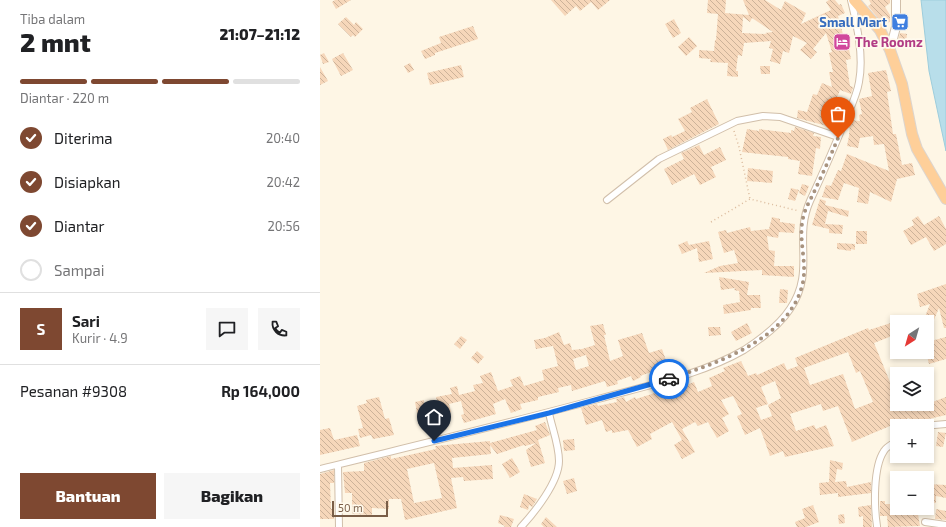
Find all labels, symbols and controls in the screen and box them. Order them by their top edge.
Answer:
text: Tiba dalam [20,11,85,27]
supermarket icon: Small Mart [890,12,910,32]
place label: Small Mart [819,14,888,30]
text: 21:07–21:12 [219,25,300,43]
text: 2 mnt [20,26,91,57]
hotel icon: The Roomz [832,32,852,52]
place label: The Roomz [855,34,923,50]
text: Diantar · 220 m [20,90,109,106]
pin [821,97,855,138]
icon: bag [827,103,849,125]
icon: check [20,127,42,149]
text: Diterima [54,129,113,147]
text: 20:40 [266,130,300,146]
icon: check [20,171,42,193]
text: Disiapkan [54,173,121,191]
text: 20:42 [266,174,300,190]
icon: check [20,215,42,237]
text: Diantar [54,217,105,235]
text: 20:56 [267,218,300,234]
text: Sampai [54,261,104,279]
button: chat [206,308,248,350]
button: phone [258,308,300,350]
text: Sari [72,312,100,330]
north arrow [890,315,934,359]
map controls [890,315,934,515]
text: S [37,320,45,338]
text: Kurir · 4.9 [72,330,128,346]
courier [649,359,689,399]
button: layers [890,367,934,411]
icon: car [658,368,680,390]
text: Pesanan #9308 [20,382,127,400]
text: Rp 164,000 [221,382,300,400]
pin [417,400,451,441]
icon: home [423,406,445,428]
button: + [890,419,934,463]
button: − [890,471,934,515]
button: Bantuan [20,473,156,519]
button: Bagikan [164,473,300,519]
scale bar [332,499,388,518]
text: 50 m [338,501,363,514]

